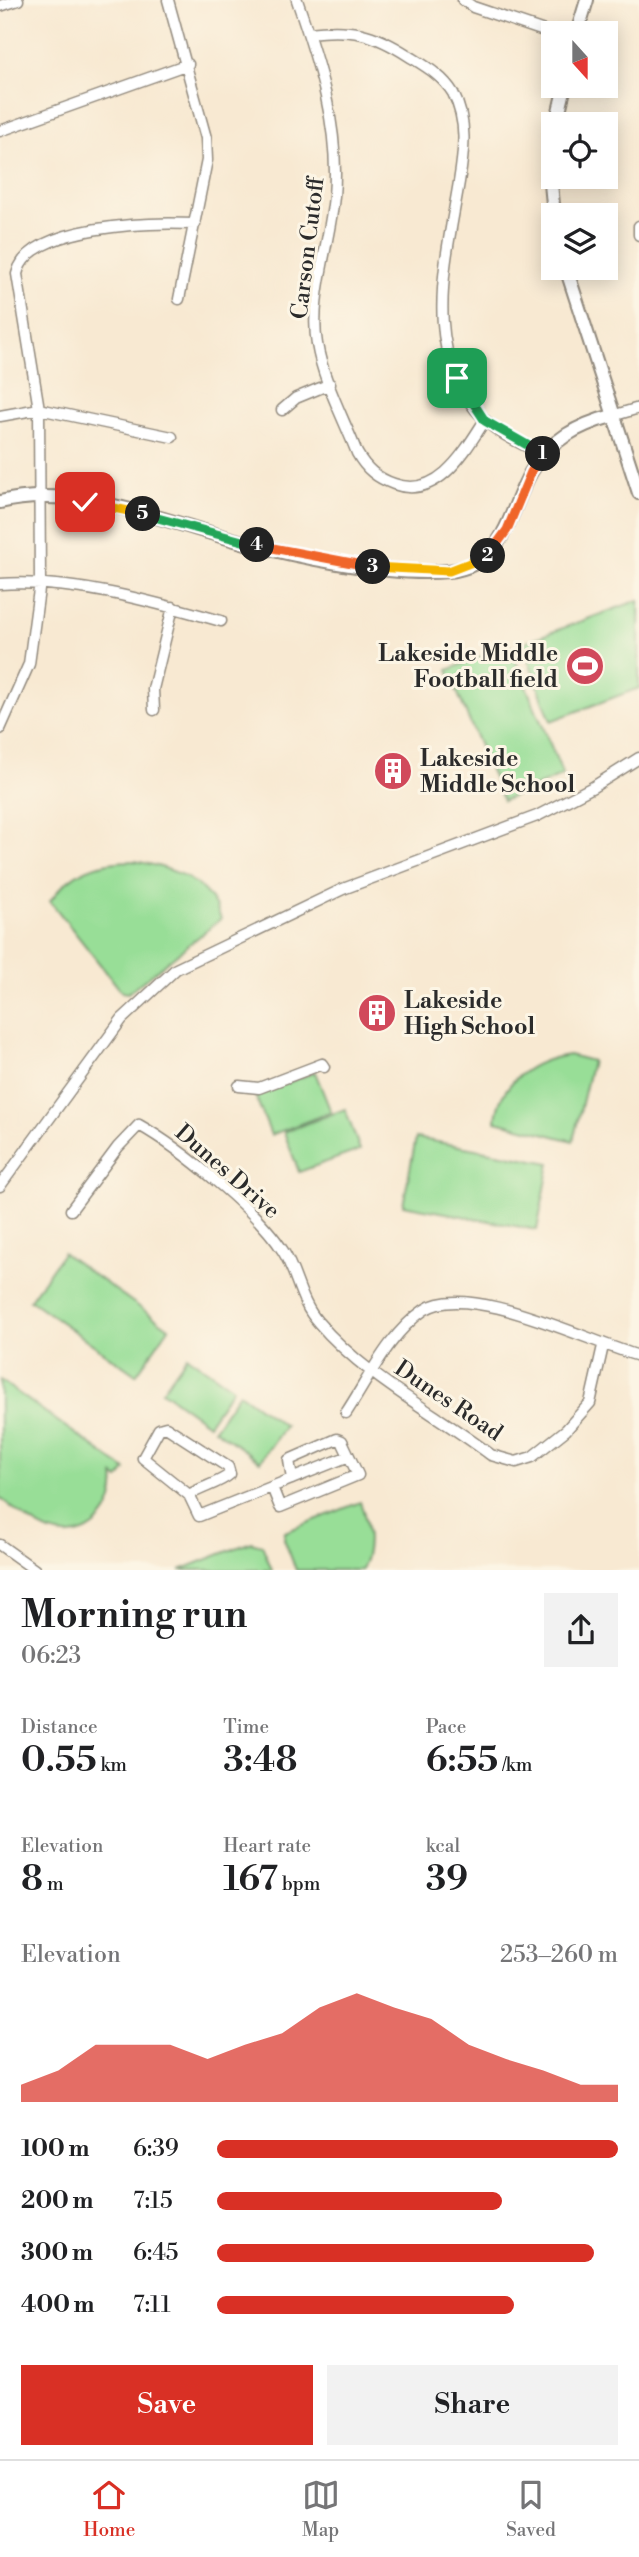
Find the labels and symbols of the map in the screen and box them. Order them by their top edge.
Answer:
north arrow [541,21,618,98]
street label: Carson Cutoff [285,174,331,321]
pin [427,348,487,408]
pin: 1 [526,436,560,472]
pin [55,472,115,532]
pin: 5 [125,496,160,532]
pin: 4 [240,528,274,562]
pin: 2 [470,538,505,574]
pin: 3 [356,550,390,584]
place label: Lakeside Middle Football field [378,640,558,694]
sports icon: Lakeside Middle Football field [564,645,606,687]
place label: Lakeside Middle School [420,745,575,799]
building icon: Lakeside Middle School [372,750,414,792]
place label: Lakeside High School [404,987,535,1041]
building icon: Lakeside High School [356,992,398,1034]
street label: Dunes Drive [169,1119,285,1225]
street label: Dunes Road [389,1354,508,1447]

